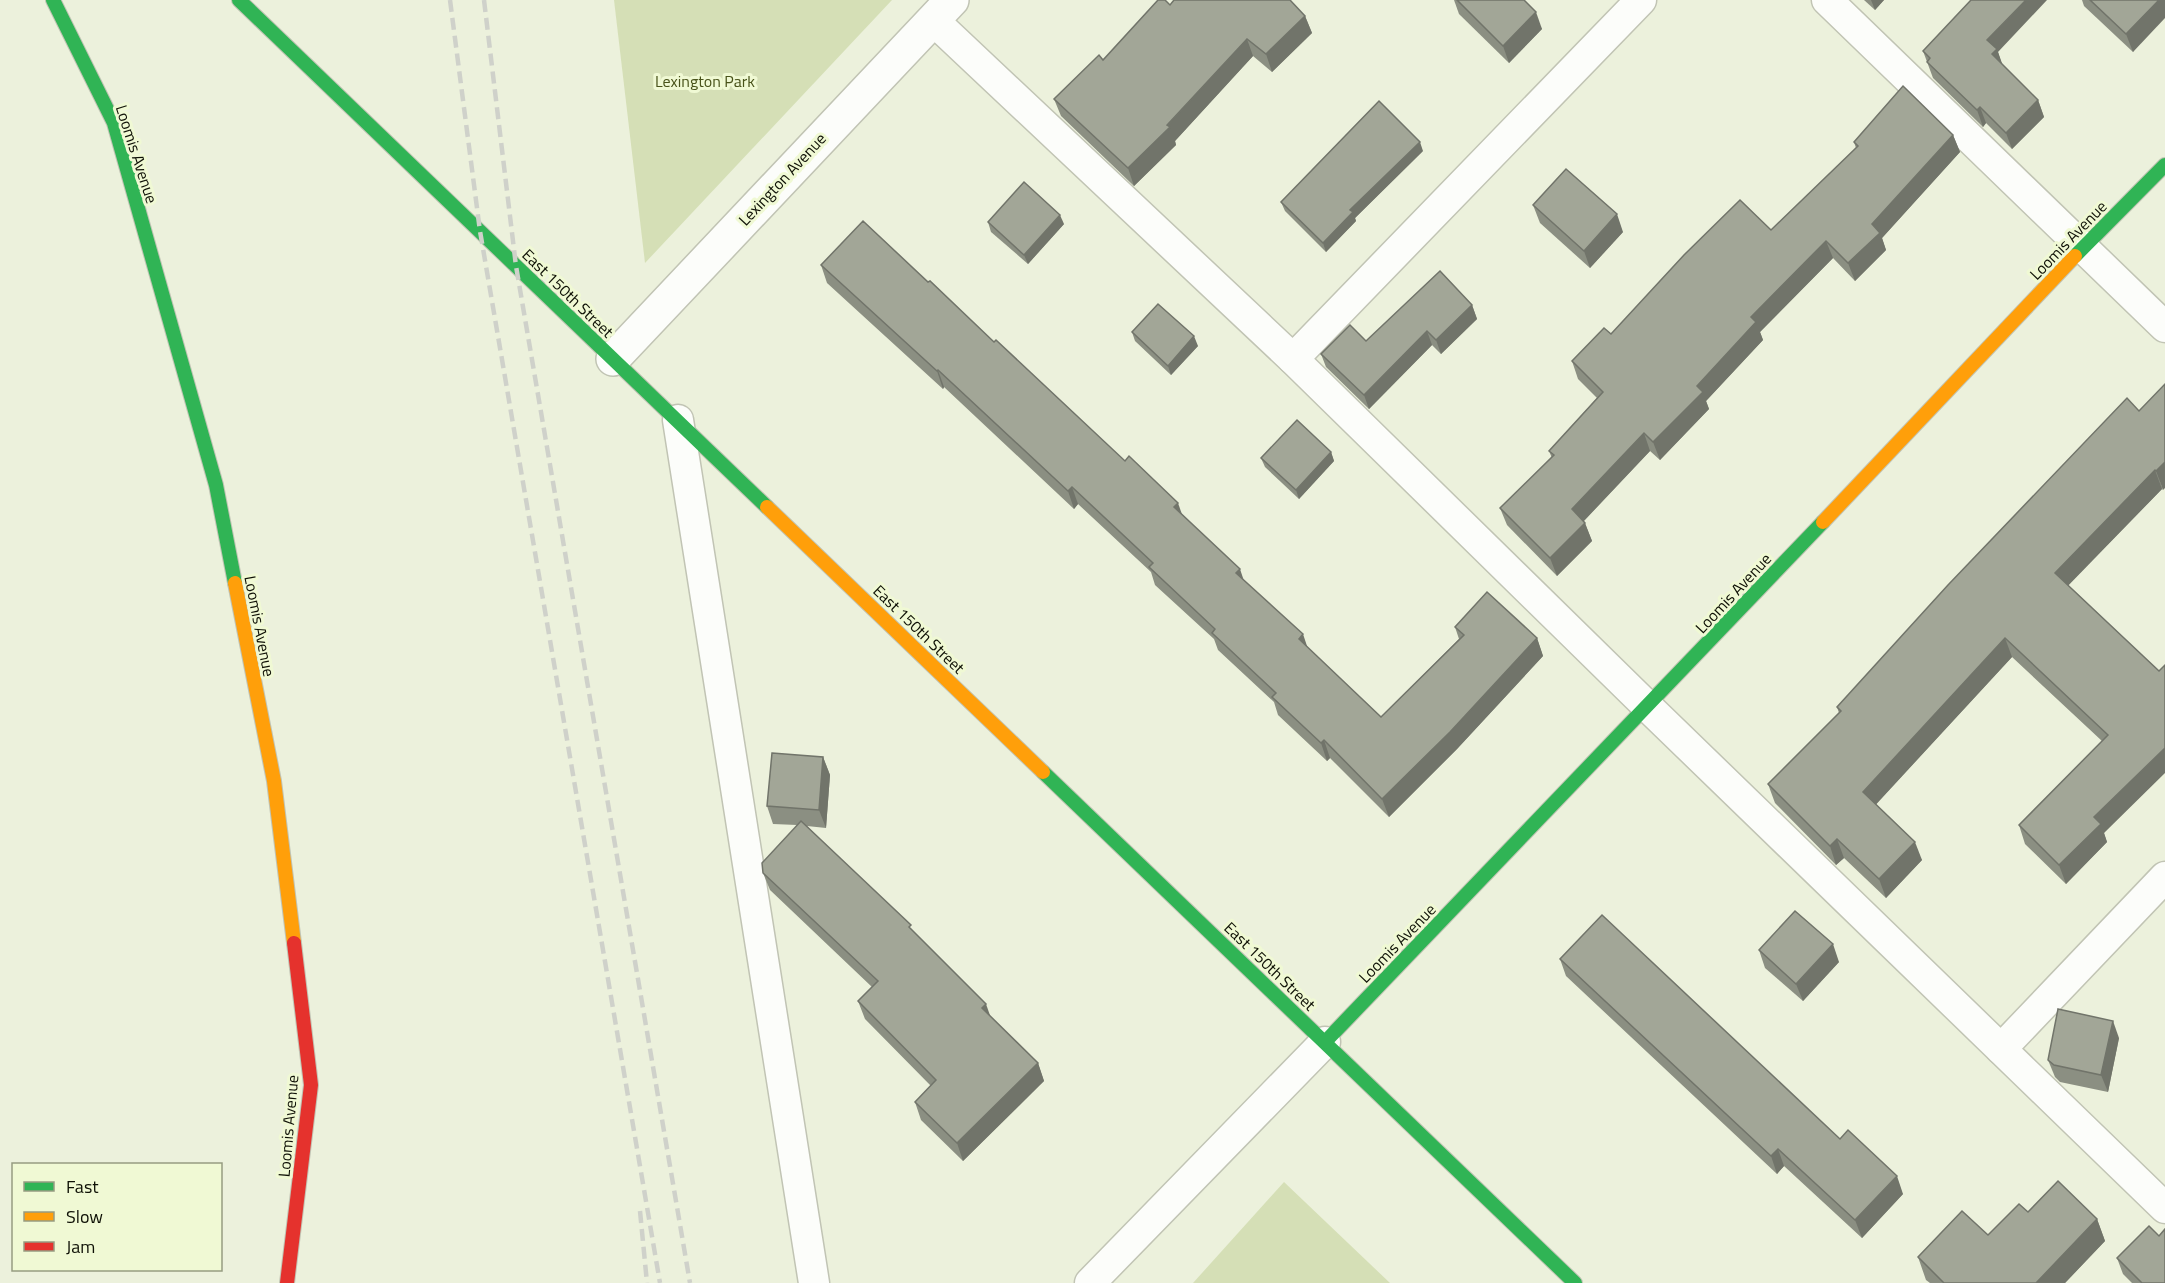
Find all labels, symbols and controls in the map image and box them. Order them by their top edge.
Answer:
park label: Lexington Park [655,69,755,93]
street label: Loomis Avenue [110,102,164,206]
street label: Lexington Avenue [733,127,831,231]
street label: Loomis Avenue [2024,195,2112,285]
street label: East 150th Street [517,243,620,343]
street label: Loomis Avenue [1689,547,1777,639]
street label: Loomis Avenue [238,573,282,679]
street label: East 150th Street [868,579,971,679]
street label: Loomis Avenue [1353,898,1441,988]
street label: East 150th Street [1219,916,1322,1016]
street label: Loomis Avenue [272,1074,304,1178]
legend [12,1163,222,1271]
text: Fast [66,1173,99,1200]
text: Slow [66,1203,103,1230]
text: Jam [66,1233,95,1260]

